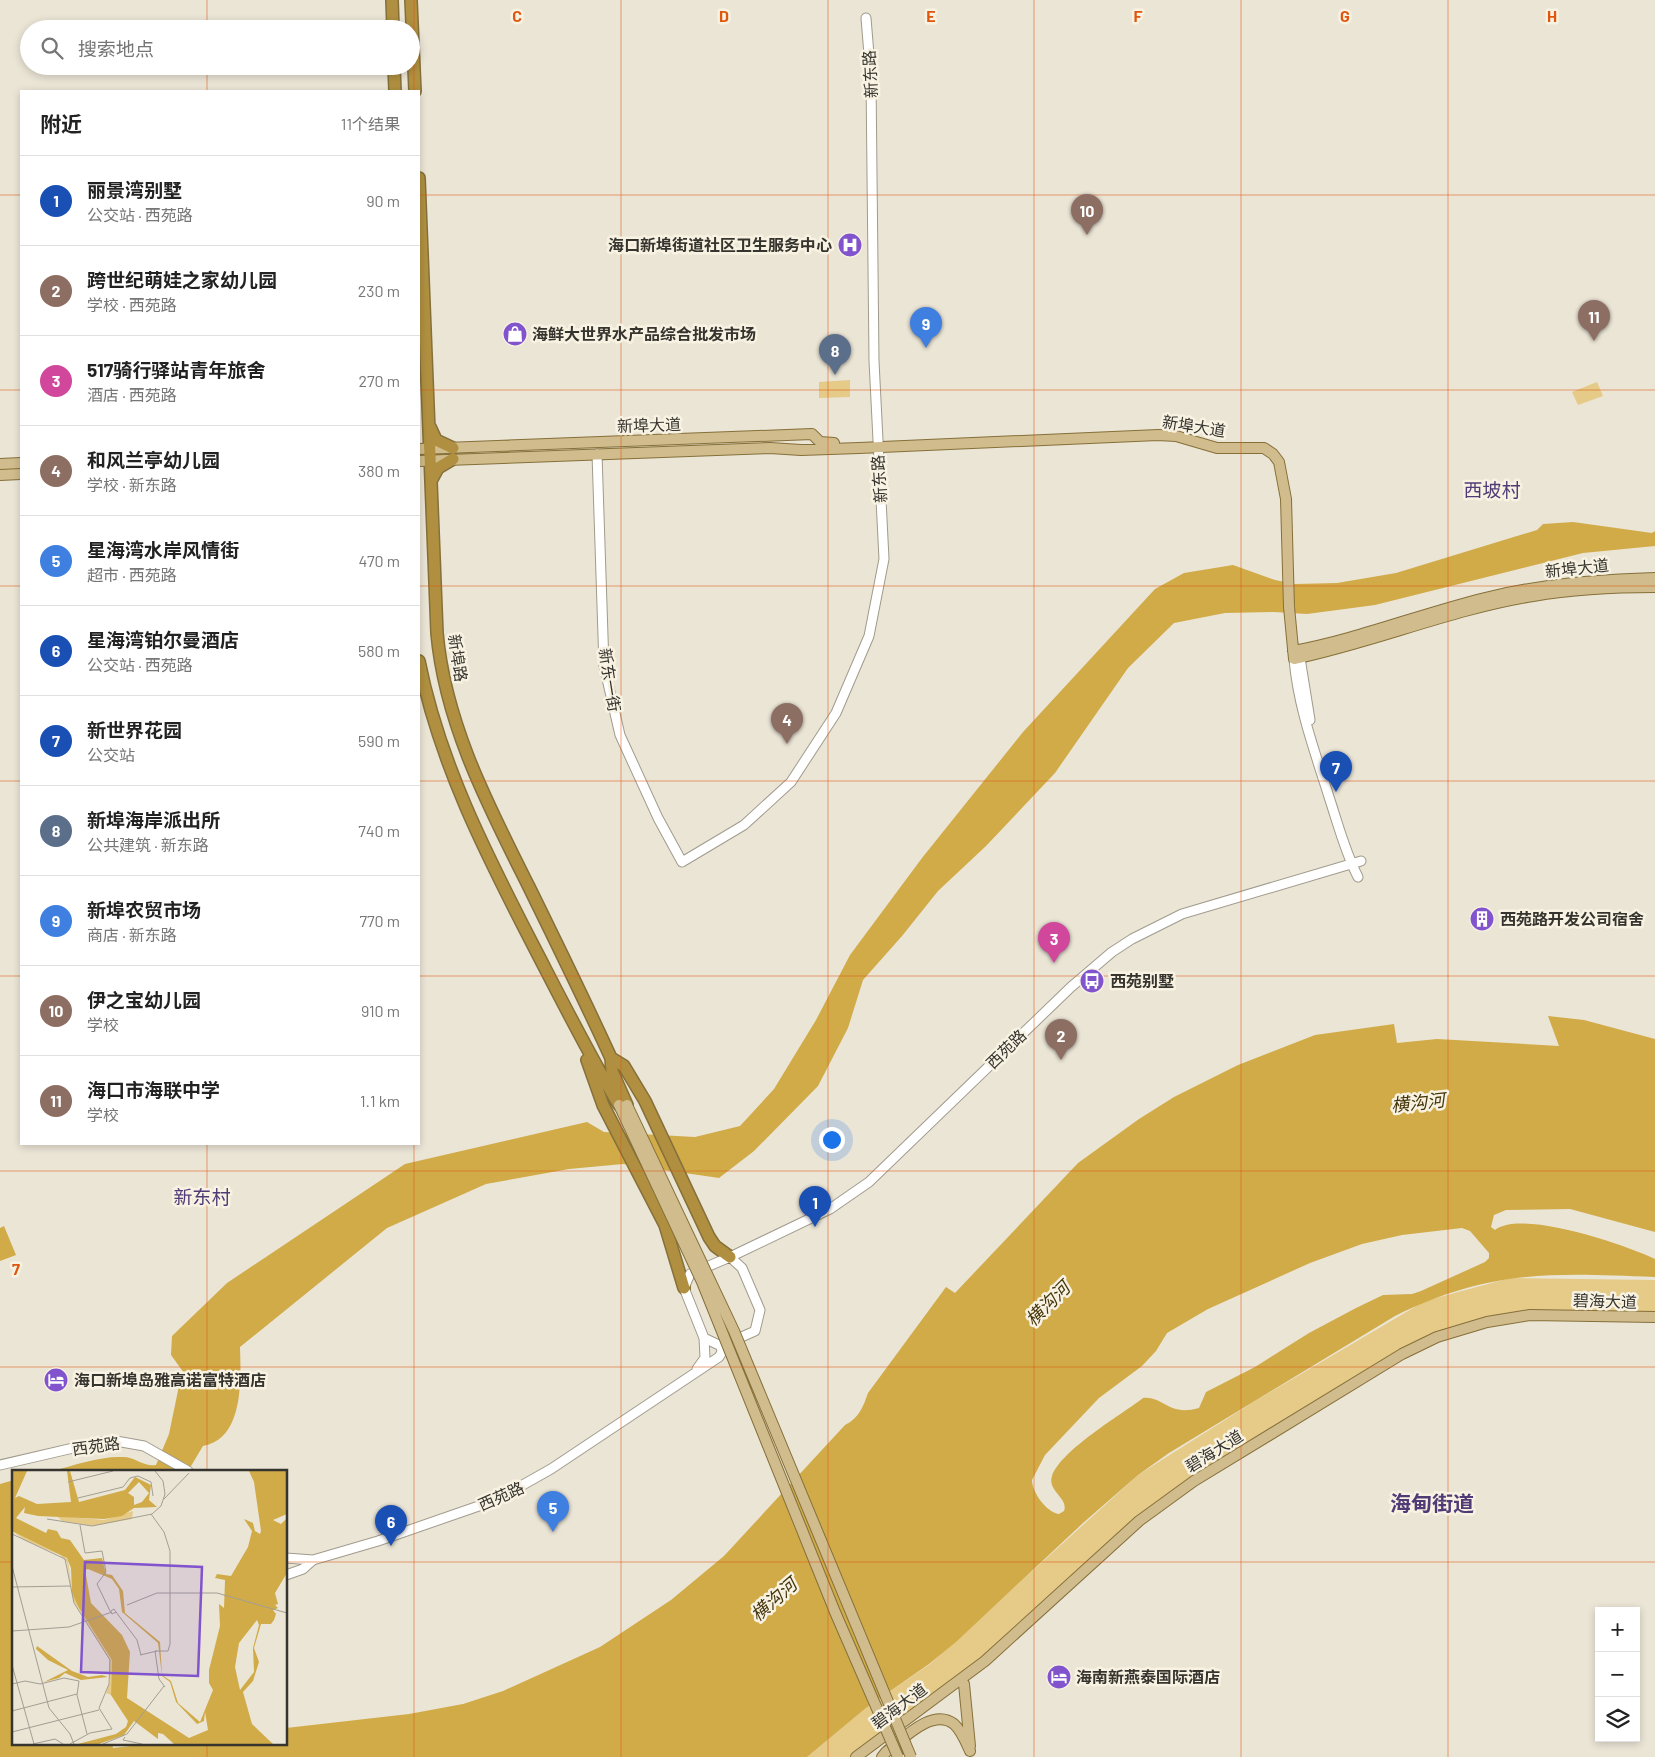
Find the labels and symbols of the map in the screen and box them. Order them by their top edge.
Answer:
text: C [512,6,522,25]
text: D [719,6,729,25]
text: E [926,6,936,25]
text: F [1134,6,1143,25]
text: G [1340,6,1350,25]
text: H [1547,6,1557,25]
street label: 新东路 [859,50,880,98]
pin: 10 [1071,194,1103,235]
hospital icon: 海口新埠街道社区卫生服务中心 [837,232,863,258]
place label: 海口新埠街道社区卫生服务中心 [608,235,832,254]
pin: 11 [1578,300,1610,341]
pin: 9 [910,307,942,348]
shop icon: 海鲜大世界水产品综合批发市场 [502,321,528,347]
place label: 海鲜大世界水产品综合批发市场 [532,324,756,343]
pin: 8 [819,334,851,375]
street label: 新埠大道 [1161,411,1227,440]
street label: 新埠大道 [617,414,681,435]
street label: 新东路 [867,454,890,504]
district label: 西坡村 [1463,478,1521,501]
street label: 新埠大道 [1544,555,1610,580]
street label: 新埠路 [445,633,472,683]
street label: 新东一街 [596,647,625,713]
pin: 4 [771,703,803,744]
pin: 7 [1320,751,1352,792]
building icon: 西苑路开发公司宿舍 [1469,906,1495,932]
place label: 西苑路开发公司宿舍 [1500,909,1644,928]
pin: 3 [1038,922,1070,963]
bus stop icon: 西苑别墅 [1079,968,1105,994]
place label: 西苑别墅 [1110,971,1174,990]
pin: 2 [1045,1019,1077,1060]
street label: 西苑路 [982,1025,1030,1072]
water label: 横沟河 [1390,1088,1449,1116]
your location [819,1127,845,1153]
district label: 新东村 [173,1185,231,1208]
pin: 1 [799,1186,831,1227]
text: 7 [12,1259,20,1278]
water label: 横沟河 [1020,1274,1076,1330]
street label: 碧海大道 [1573,1290,1637,1311]
hotel icon: 海口新埠岛雅高诺富特酒店 [43,1367,69,1393]
place label: 海口新埠岛雅高诺富特酒店 [74,1370,266,1389]
street label: 碧海大道 [1182,1426,1246,1476]
street label: 西苑路 [71,1433,121,1458]
inset map [12,1470,288,1744]
street label: 西苑路 [475,1477,527,1514]
district label: 海甸街道 [1390,1490,1474,1515]
pin: 5 [537,1491,569,1532]
pin: 6 [375,1505,407,1546]
water label: 横沟河 [746,1571,803,1625]
hotel icon: 海南新燕泰国际酒店 [1046,1664,1072,1690]
place label: 海南新燕泰国际酒店 [1076,1667,1220,1686]
street label: 碧海大道 [867,1679,930,1732]

